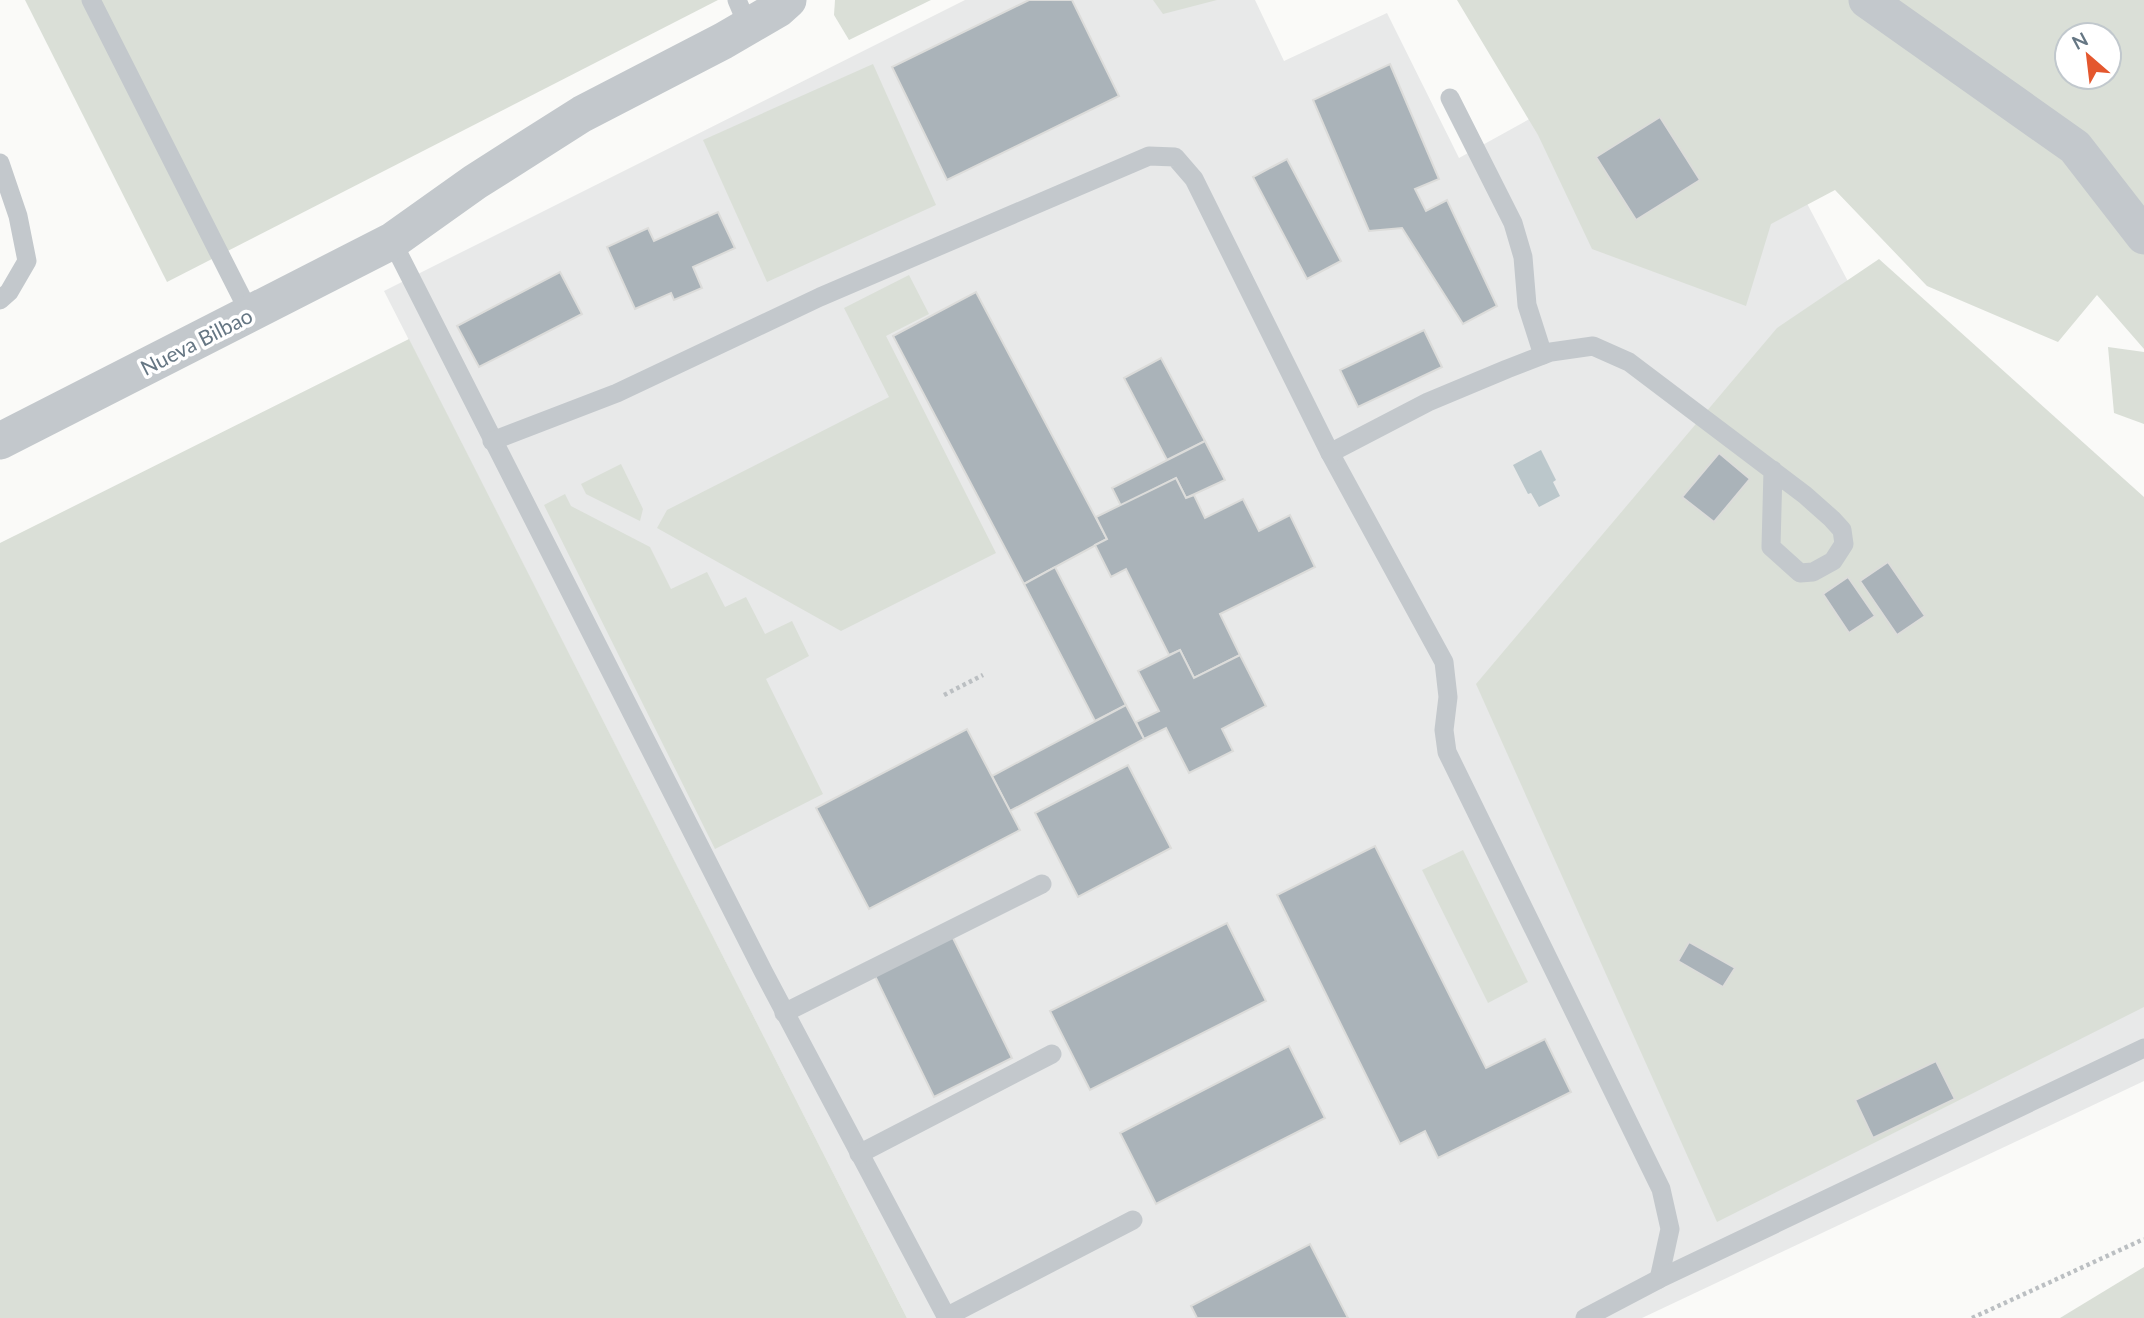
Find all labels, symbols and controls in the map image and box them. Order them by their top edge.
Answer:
north arrow [2053,21,2123,91]
text: N [2068,27,2092,54]
street label: Nueva Bilbao [136,302,256,380]

